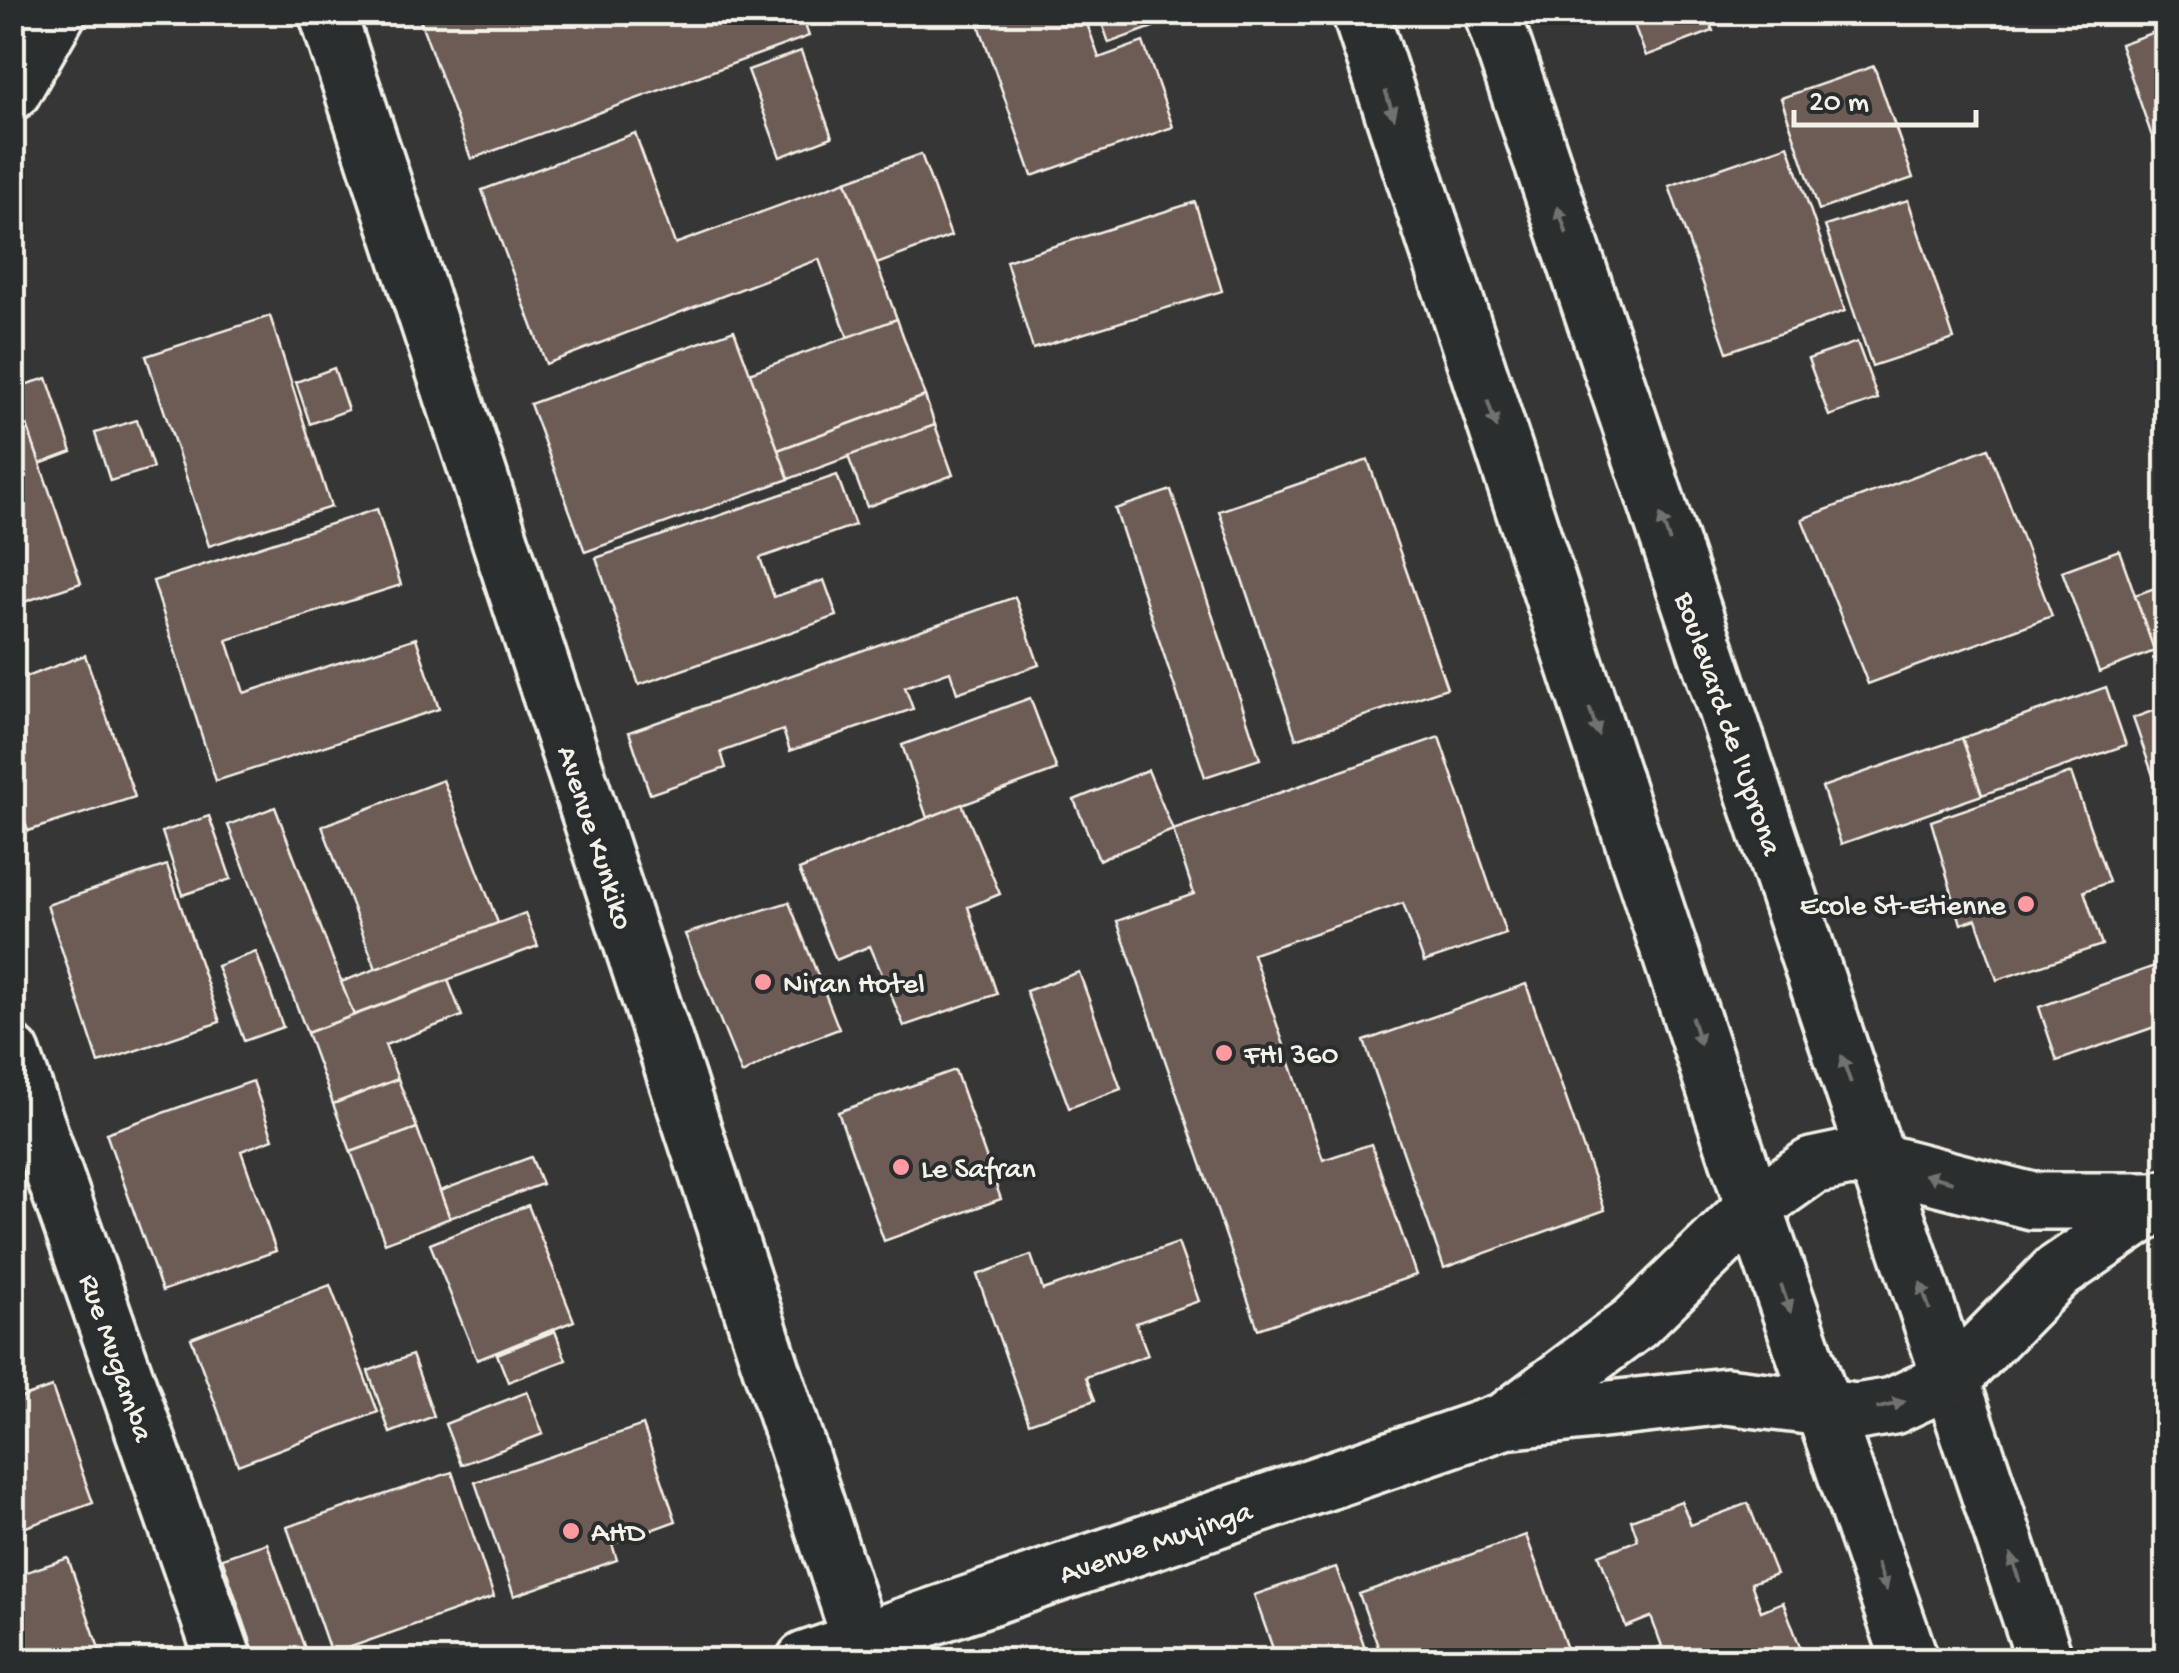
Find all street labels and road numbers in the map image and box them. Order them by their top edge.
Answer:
street label: Boulevard de l'Uprona [1664,587,1788,862]
street label: Avenue Kunkiko [547,742,639,935]
street label: Rue Mugamba [69,1270,159,1448]
street label: Avenue Muyinga [1056,1495,1259,1595]

